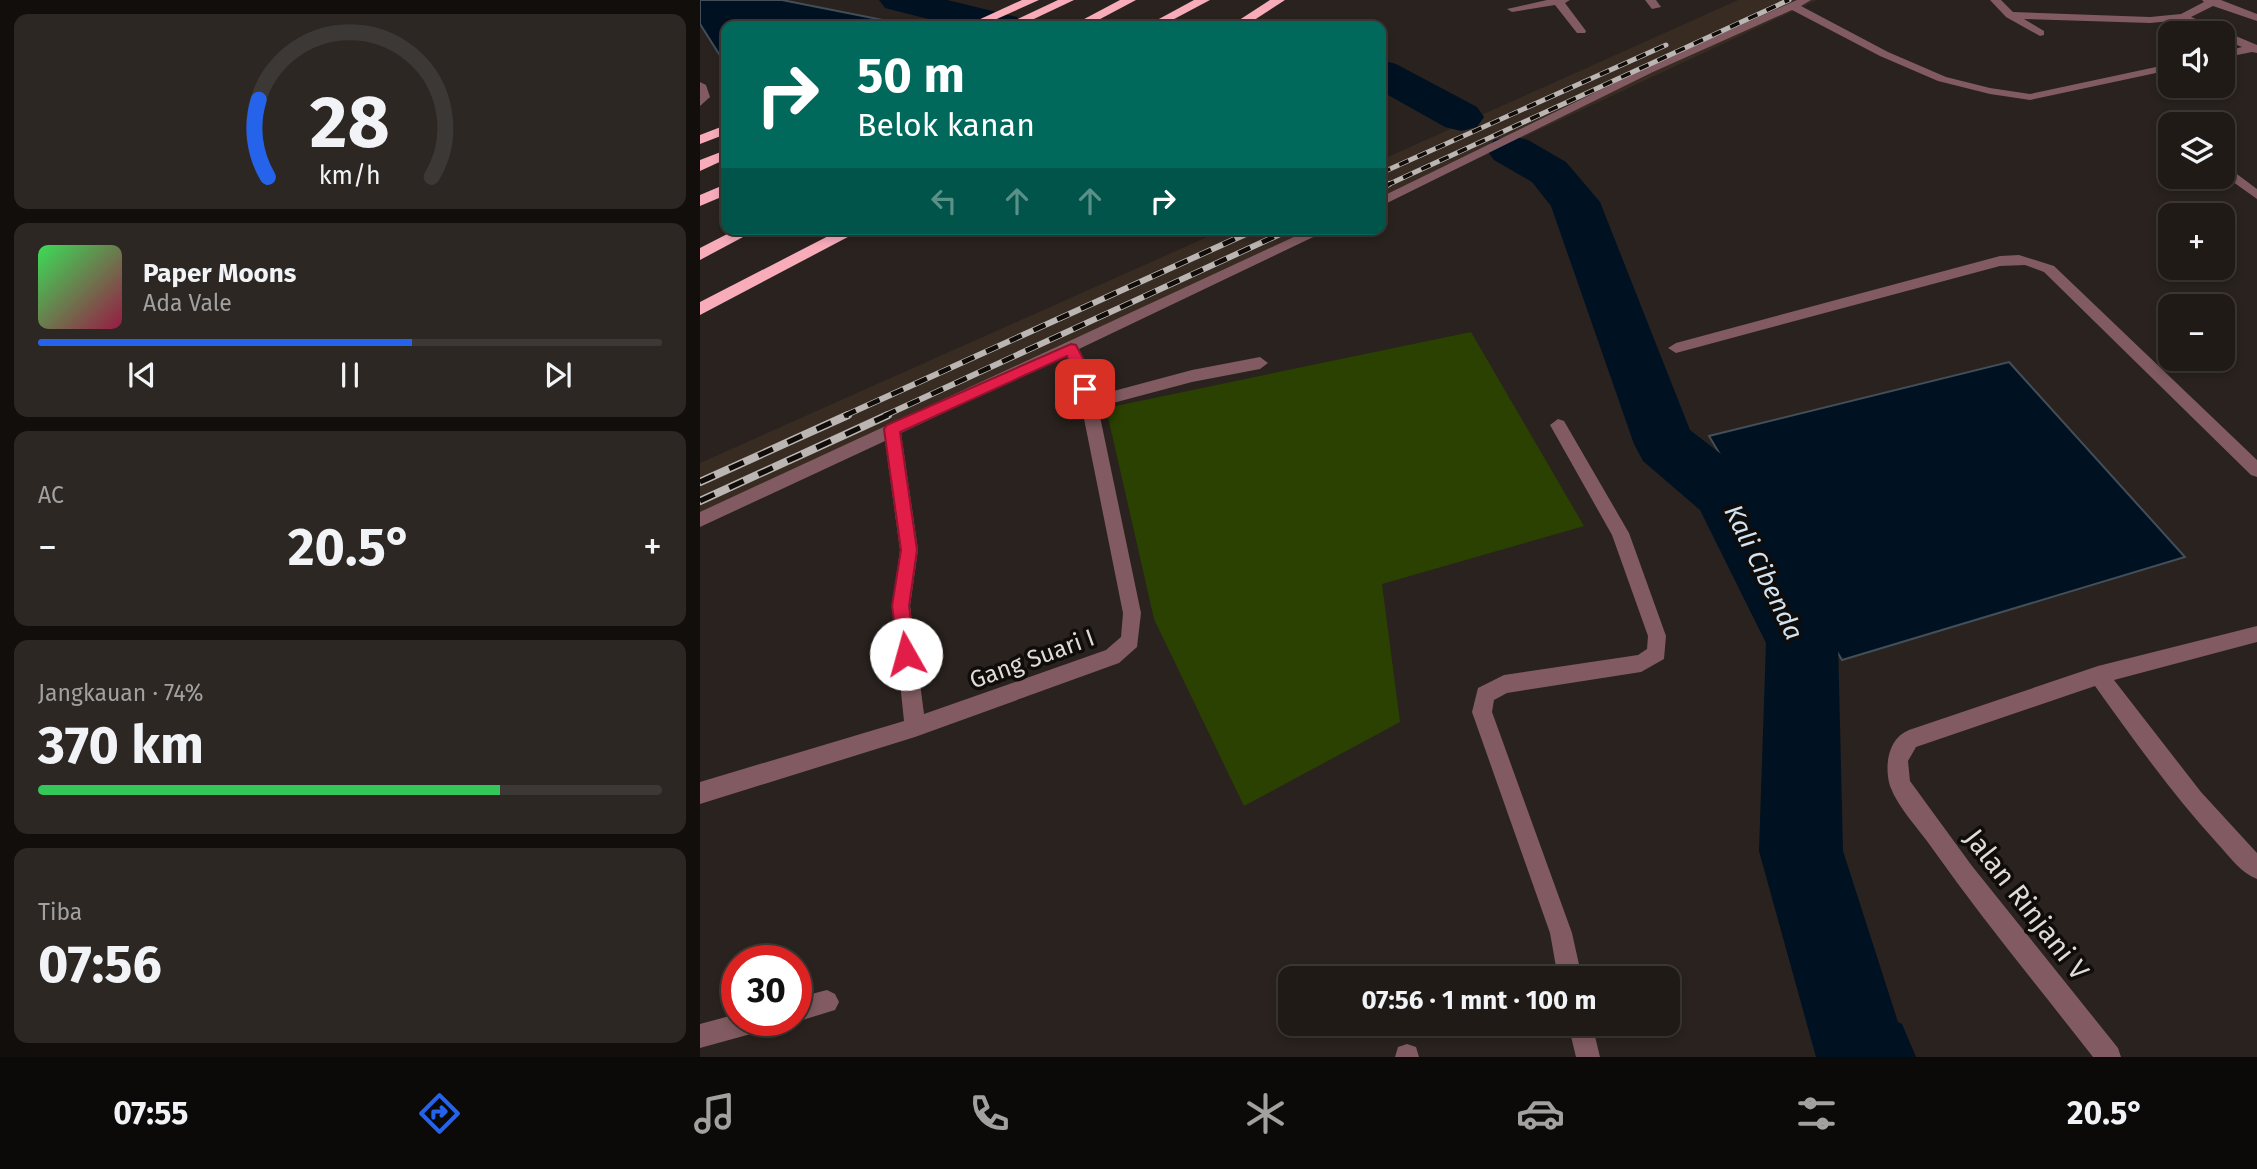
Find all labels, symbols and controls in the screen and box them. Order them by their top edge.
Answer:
map controls [2158,21,2235,371]
button: sound [2158,21,2235,98]
text: 50 m [857,46,965,105]
icon: right [742,49,833,140]
text: 28 [310,80,390,167]
text: Belok kanan [857,106,1035,144]
button: layers [2158,112,2235,189]
text: km/h [319,161,381,191]
icon: left [925,182,963,220]
icon: ahead [998,182,1036,220]
icon: ahead [1071,182,1109,220]
icon: right [1144,182,1182,220]
button: + [2158,203,2235,280]
text: Paper Moons [143,258,296,289]
text: Ada Vale [143,289,232,317]
button: − [2158,294,2235,371]
icon: previous [123,356,161,394]
icon: pause [331,356,369,394]
icon: next [539,356,577,394]
pin [1055,359,1115,419]
icon: arrive [1066,370,1104,408]
text: AC [38,481,64,509]
water label: Kali Cibenda [1718,500,1810,645]
text: 20.5° [288,516,412,579]
text: − [38,524,57,570]
text: + [643,524,662,570]
position arrow [869,617,943,691]
street label: Gang Suari I [966,623,1098,695]
text: Jangkauan · 74% [38,679,204,707]
text: 370 km [38,714,204,777]
street label: Jalan Rinjani V [1958,822,2096,987]
text: Tiba [38,898,82,926]
text: 07:56 [38,933,162,996]
speed limit sign: 30 [721,945,812,1036]
text: 07:56 · 1 mnt · 100 m [1362,985,1596,1016]
icon: directions [415,1089,464,1138]
icon: music [690,1089,739,1138]
icon: phone [965,1089,1014,1138]
icon: climate [1241,1089,1290,1138]
icon: car [1516,1089,1565,1138]
icon: filters [1792,1089,1841,1138]
text: 07:55 [113,1094,188,1132]
text: 20.5° [2067,1094,2144,1132]

